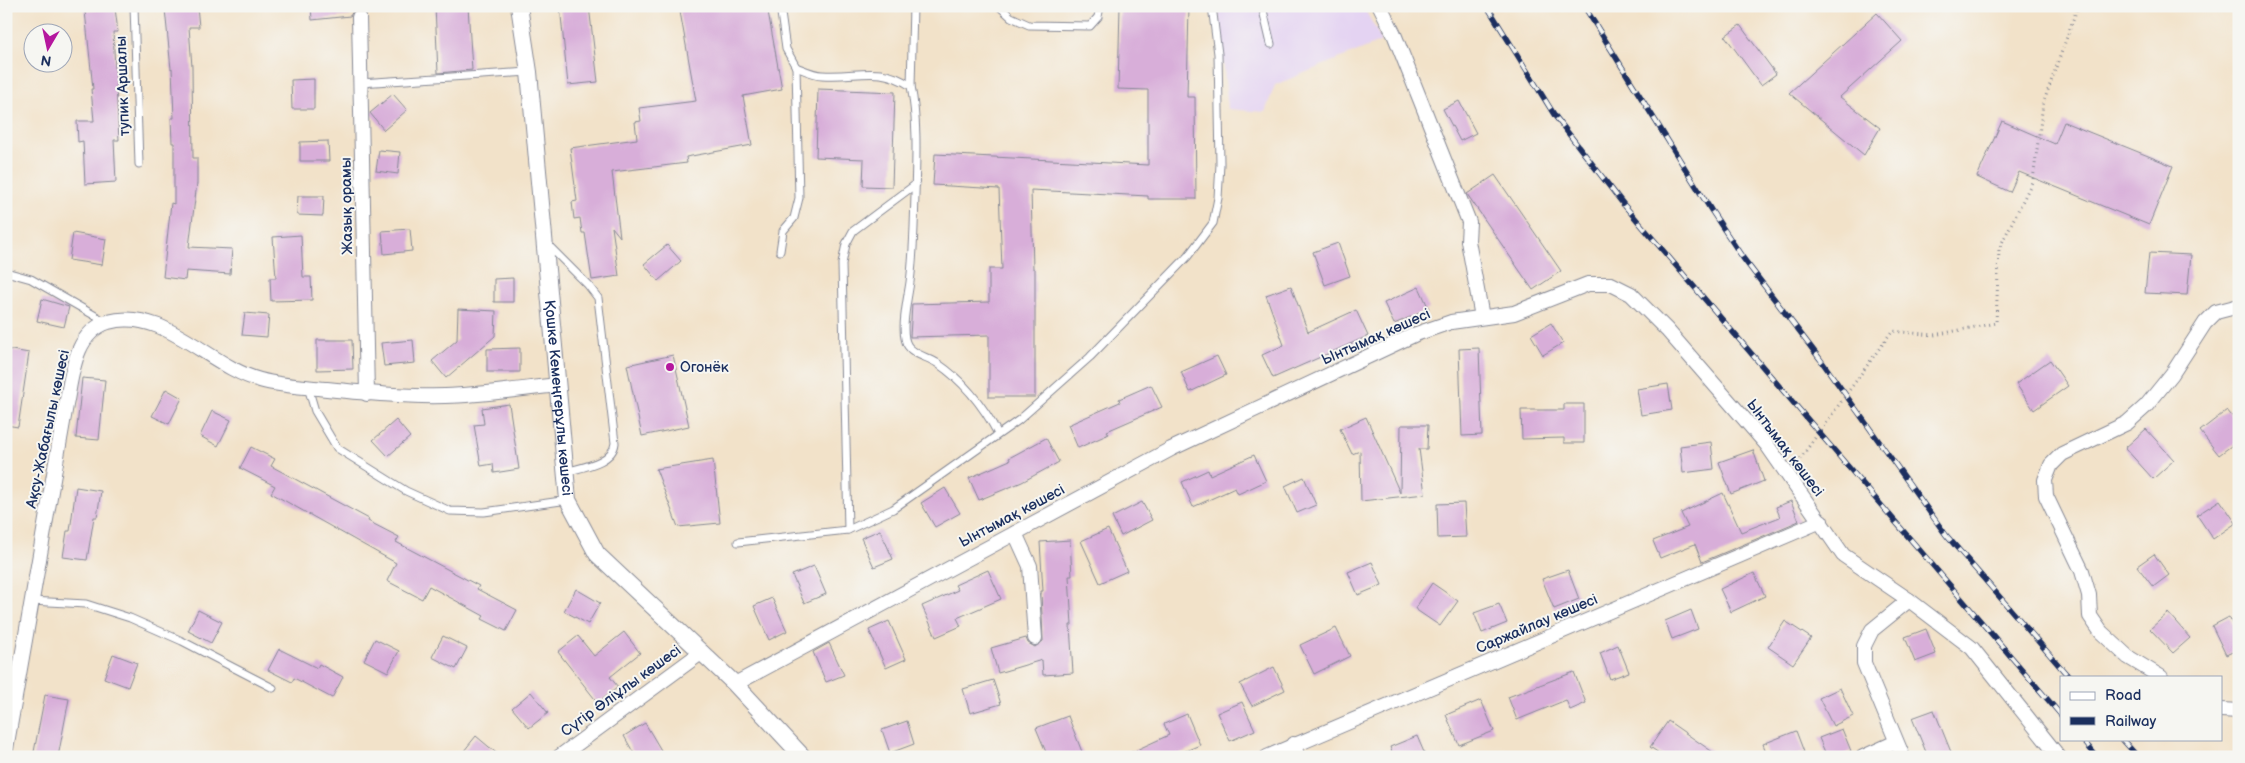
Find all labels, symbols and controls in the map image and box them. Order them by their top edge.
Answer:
north arrow [22,22,72,72]
street label: тупик Аршалы [112,36,134,136]
text: N [40,51,53,70]
street label: Жазық орамы [337,157,357,255]
street label: Қошке Кемеңгерұлы көшесі [540,299,577,497]
street label: Ынтымақ көшесі [1319,305,1433,369]
street label: Ақсу-Жабағылы көшесі [22,348,74,511]
place label: Огонёк [680,358,729,377]
marker: Огонёк [664,361,676,373]
street label: Ынтымақ көшесі [1742,396,1828,500]
street label: Ынтымақ көшесі [956,480,1068,552]
street label: Саржайлау көшесі [1473,590,1601,658]
street label: Сүгір Әліұлы көшесі [557,641,685,741]
legend [2060,676,2222,740]
text: Road [2105,686,2141,705]
text: Railway [2105,712,2156,731]

